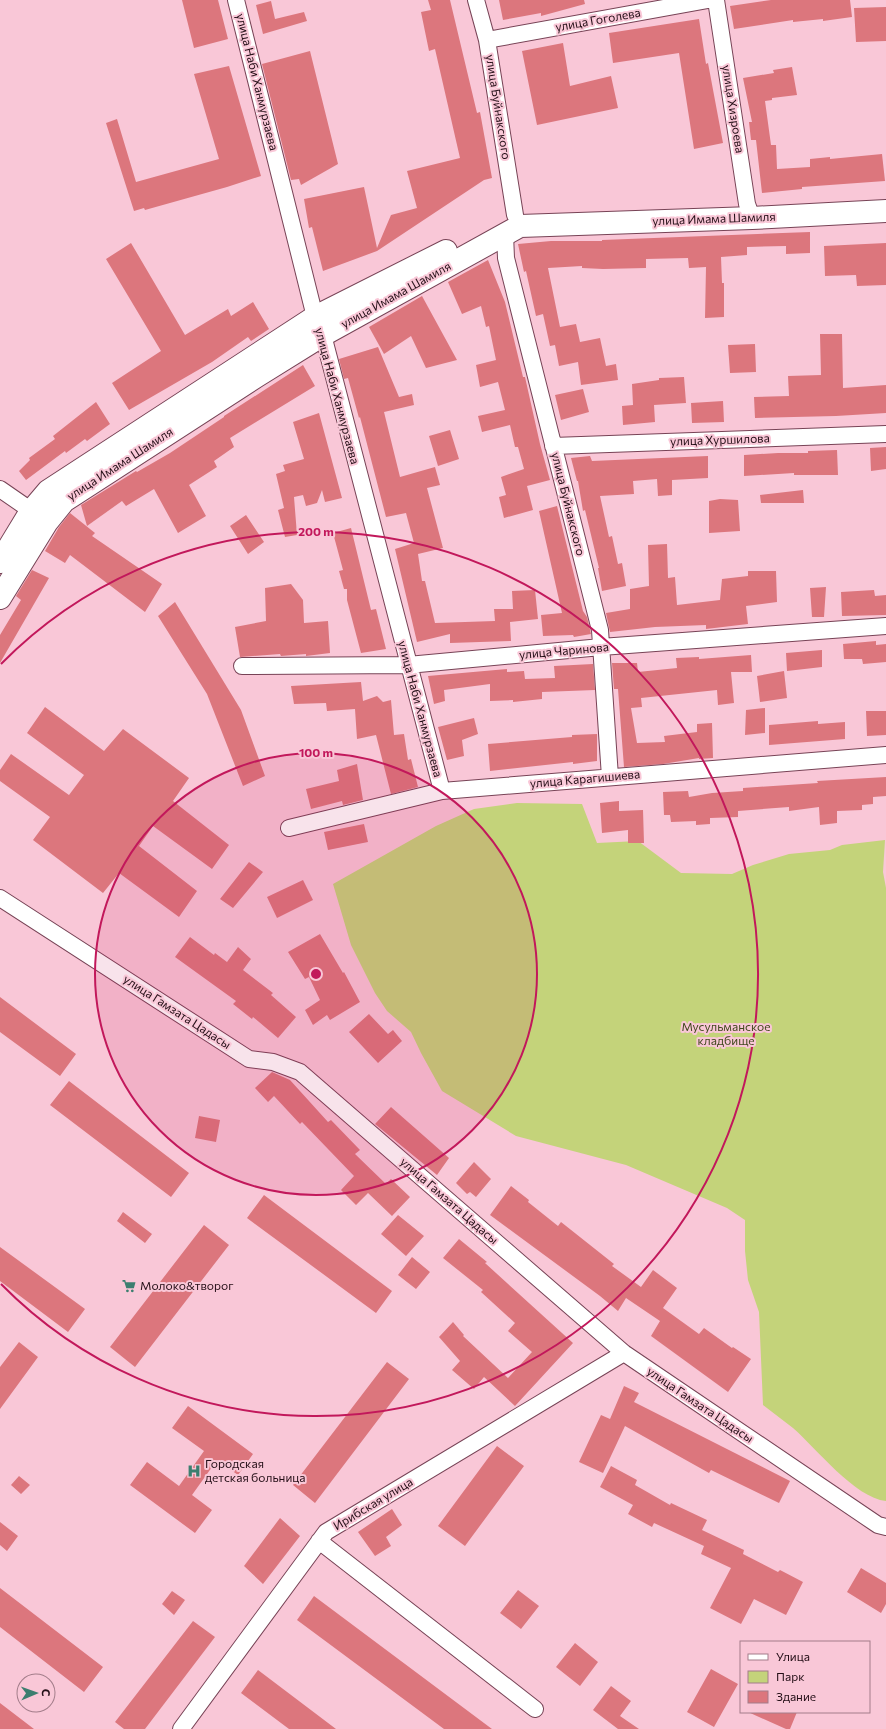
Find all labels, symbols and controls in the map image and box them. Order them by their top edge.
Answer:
street label: улица Гоголева [554,5,642,33]
street label: улица Наби Ханмурзаева [234,12,282,152]
street label: улица Буйнакского [484,53,514,160]
street label: улица Хизроева [720,64,748,154]
street label: улица Имама Шамиля [652,209,776,227]
street label: улица Имама Шамиля [338,258,453,330]
street label: улица Наби Ханмурзаева [313,326,363,465]
street label: улица Имама Шамиля [64,424,175,503]
street label: улица Хуршилова [670,430,770,448]
street label: улица Буйнакского [549,451,589,557]
text: 200 m [298,524,334,538]
street label: улица Наби Ханмурзаева [396,639,446,778]
street label: улица Чаринова [518,639,609,661]
text: 100 m [299,745,333,759]
street label: улица Карагишиева [529,766,641,790]
centre of rings [309,967,323,981]
street label: улица Гамзата Цадасы [121,971,234,1051]
park label: Мусульманское кладбище [681,1019,771,1047]
street label: улица Гамзата Цадасы [398,1154,501,1247]
supermarket icon: Молоко&творог [121,1278,137,1294]
place label: Молоко&творог [140,1278,233,1292]
street label: улица Гамзата Цадасы [645,1363,756,1445]
place label: Городская детская больница [205,1456,305,1484]
hospital icon: Городская детская больница [186,1463,202,1479]
street label: Ирибская улица [330,1474,415,1532]
legend [740,1641,870,1713]
text: Улица [776,1649,810,1663]
text: Парк [776,1669,805,1683]
north arrow [16,1673,56,1713]
text: С [40,1689,53,1697]
text: Здание [776,1689,816,1703]

